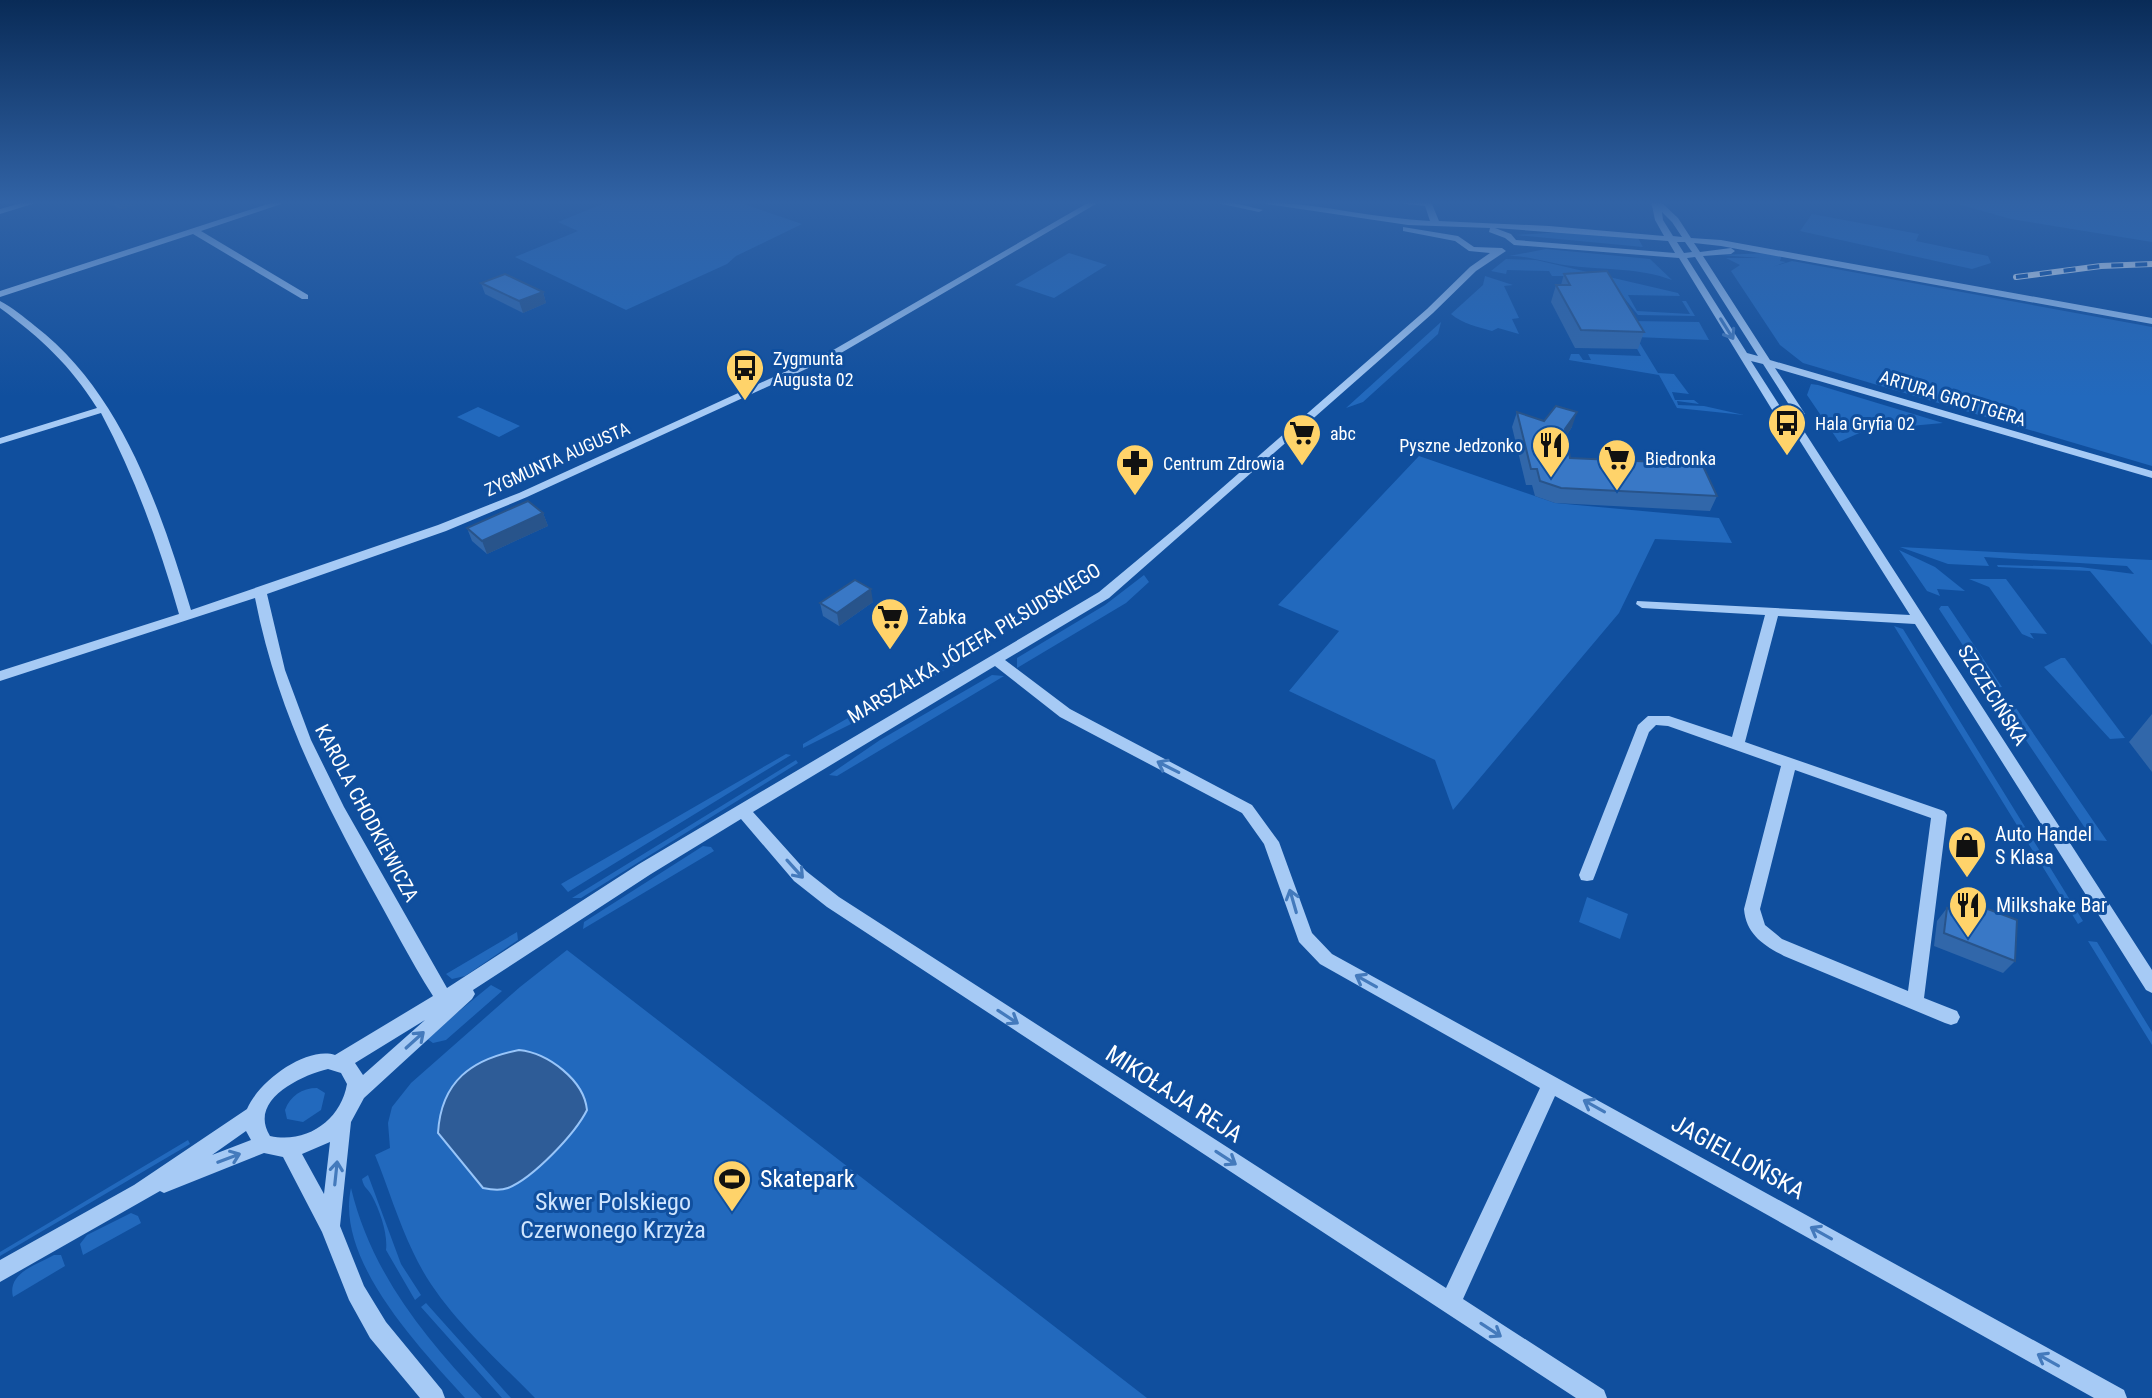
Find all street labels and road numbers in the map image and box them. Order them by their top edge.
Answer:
street label: ARTURA GROTTGERA [1877,366,2029,430]
street label: ZYGMUNTA AUGUSTA [481,417,633,500]
street label: MARSZAŁKA JÓZEFA PIŁSUDSKIEGO [843,558,1105,728]
street label: SZCZECIŃSKA [1953,640,2034,750]
street label: KAROLA CHODKIEWICZA [310,720,424,906]
street label: MIKOŁAJA REJA [1101,1039,1248,1149]
street label: JAGIELLOŃSKA [1667,1109,1810,1205]

